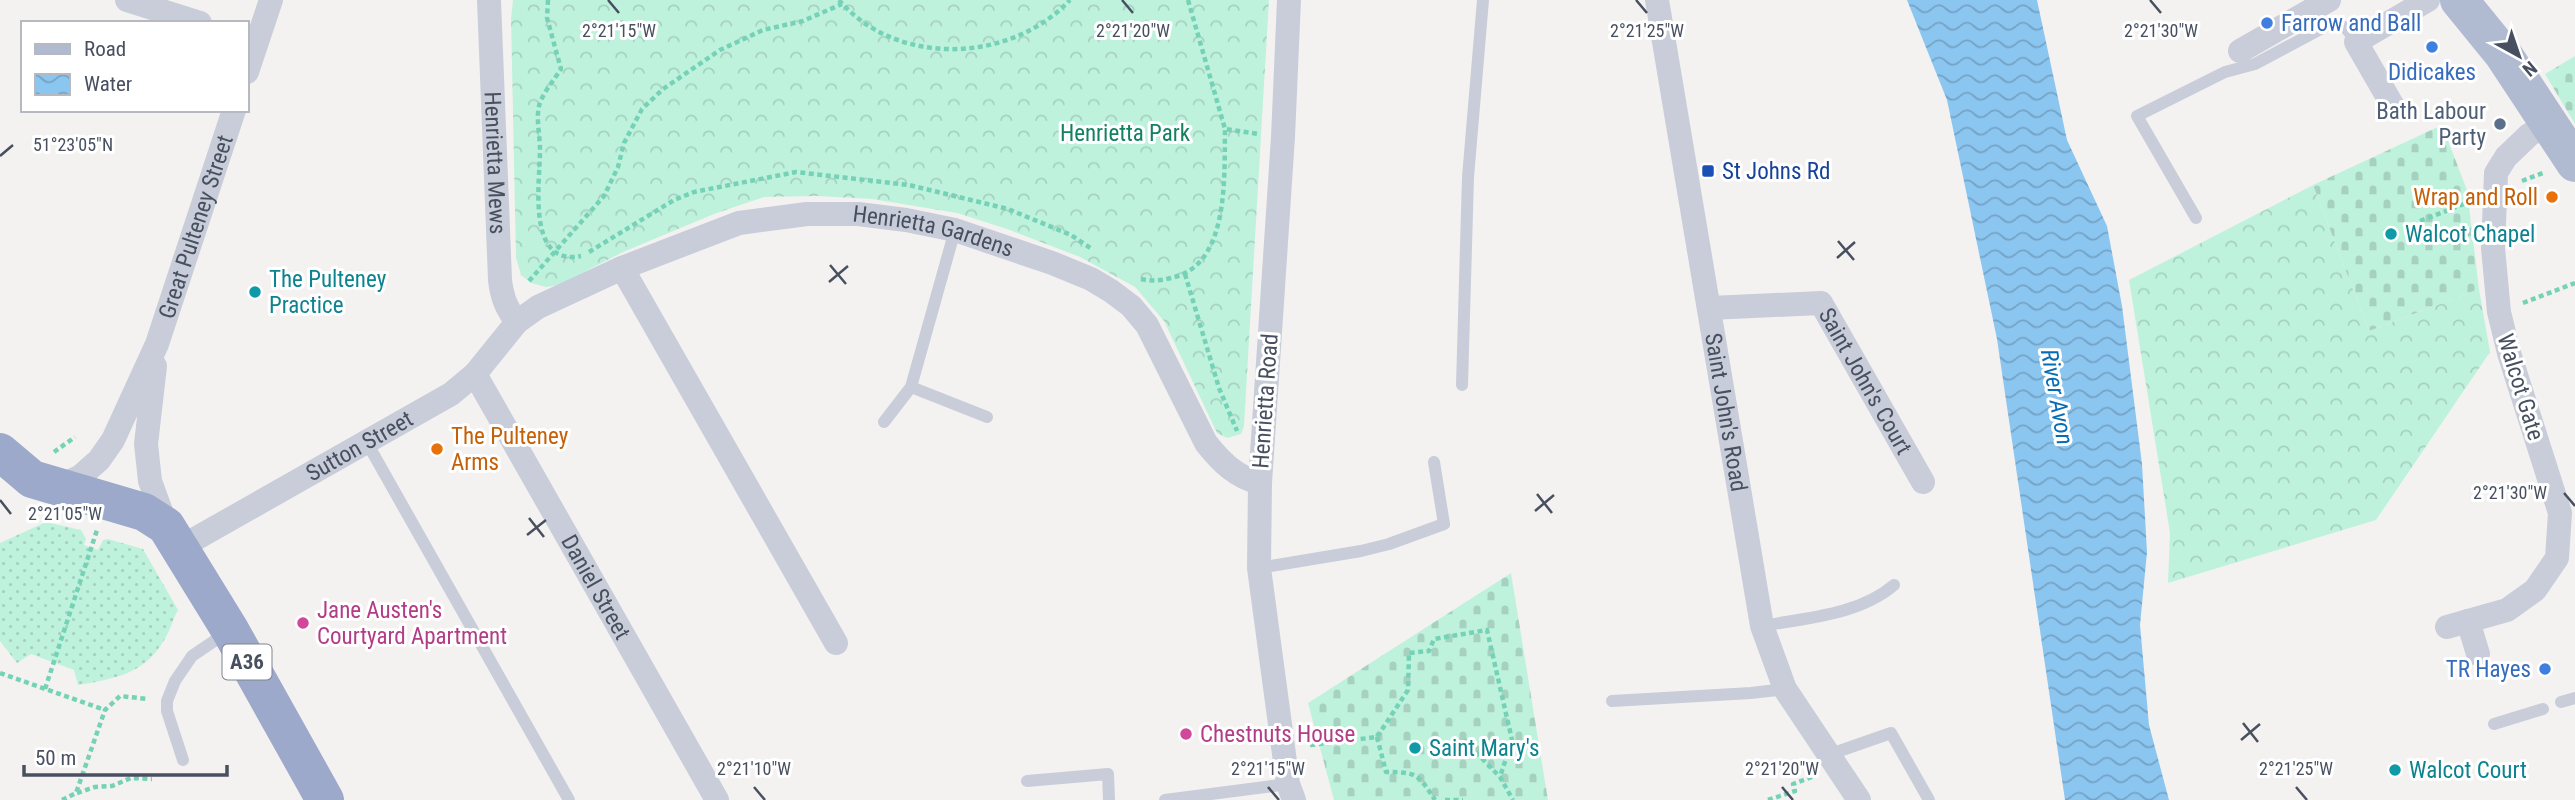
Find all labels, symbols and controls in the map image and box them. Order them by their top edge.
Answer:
place label: Farrow and Ball [2281,10,2421,37]
marker: Farrow and Ball [2259,15,2275,31]
text: 2°21'15"W [582,20,656,41]
text: 2°21'20"W [1096,20,1170,41]
text: 2°21'25"W [1610,20,1684,41]
text: 2°21'30"W [2124,20,2198,41]
legend [21,21,248,112]
north arrow [2484,21,2554,91]
text: Road [84,37,126,61]
marker: Didicakes [2424,39,2440,55]
text: N [2518,56,2541,81]
place label: Didicakes [2388,59,2476,86]
text: Water [84,72,132,96]
street label: Henrietta Mews [479,91,511,235]
place label: Bath Labour Party [2376,98,2486,151]
marker: Bath Labour Party [2492,116,2508,132]
park label: Henrietta Park [1060,120,1191,147]
street label: Great Pulteney Street [153,132,239,322]
text: 51°23'05"N [33,134,113,155]
place label: St Johns Rd [1722,158,1830,185]
marker: St Johns Rd [1700,163,1716,179]
place label: Wrap and Roll [2413,184,2538,211]
marker: Wrap and Roll [2544,189,2560,205]
street label: Henrietta Gardens [851,200,1017,263]
place label: Walcot Chapel [2405,221,2535,248]
marker: Walcot Chapel [2383,226,2399,242]
place label: The Pulteney Practice [269,266,387,319]
marker: The Pulteney Practice [247,284,263,300]
street label: Saint John's Court [1813,303,1917,459]
street label: Saint John's Road [1699,331,1752,494]
street label: Walcot Gate [2492,331,2549,444]
street label: Henrietta Road [1247,333,1284,469]
water label: River Avon [2035,347,2079,447]
street label: Sutton Street [301,405,418,487]
place label: The Pulteney Arms [451,423,569,476]
marker: The Pulteney Arms [429,441,445,457]
text: 2°21'30"W [2473,482,2547,503]
text: 2°21'05"W [28,503,102,524]
street label: Daniel Street [555,530,636,644]
place label: Jane Austen's Courtyard Apartment [317,597,507,650]
marker: Jane Austen's Courtyard Apartment [295,615,311,631]
road number: A36 [222,644,272,680]
place label: TR Hayes [2446,656,2531,683]
marker: TR Hayes [2537,661,2553,677]
place label: Chestnuts House [1200,721,1355,748]
marker: Chestnuts House [1178,726,1194,742]
scale bar [24,734,228,778]
place label: Saint Mary's [1429,735,1539,762]
marker: Saint Mary's [1407,740,1423,756]
text: 50 m [35,746,76,770]
place label: Walcot Court [2409,757,2527,784]
text: 2°21'10"W [717,758,791,779]
text: 2°21'15"W [1231,758,1305,779]
text: 2°21'20"W [1745,758,1819,779]
text: 2°21'25"W [2259,758,2333,779]
marker: Walcot Court [2387,762,2403,778]

